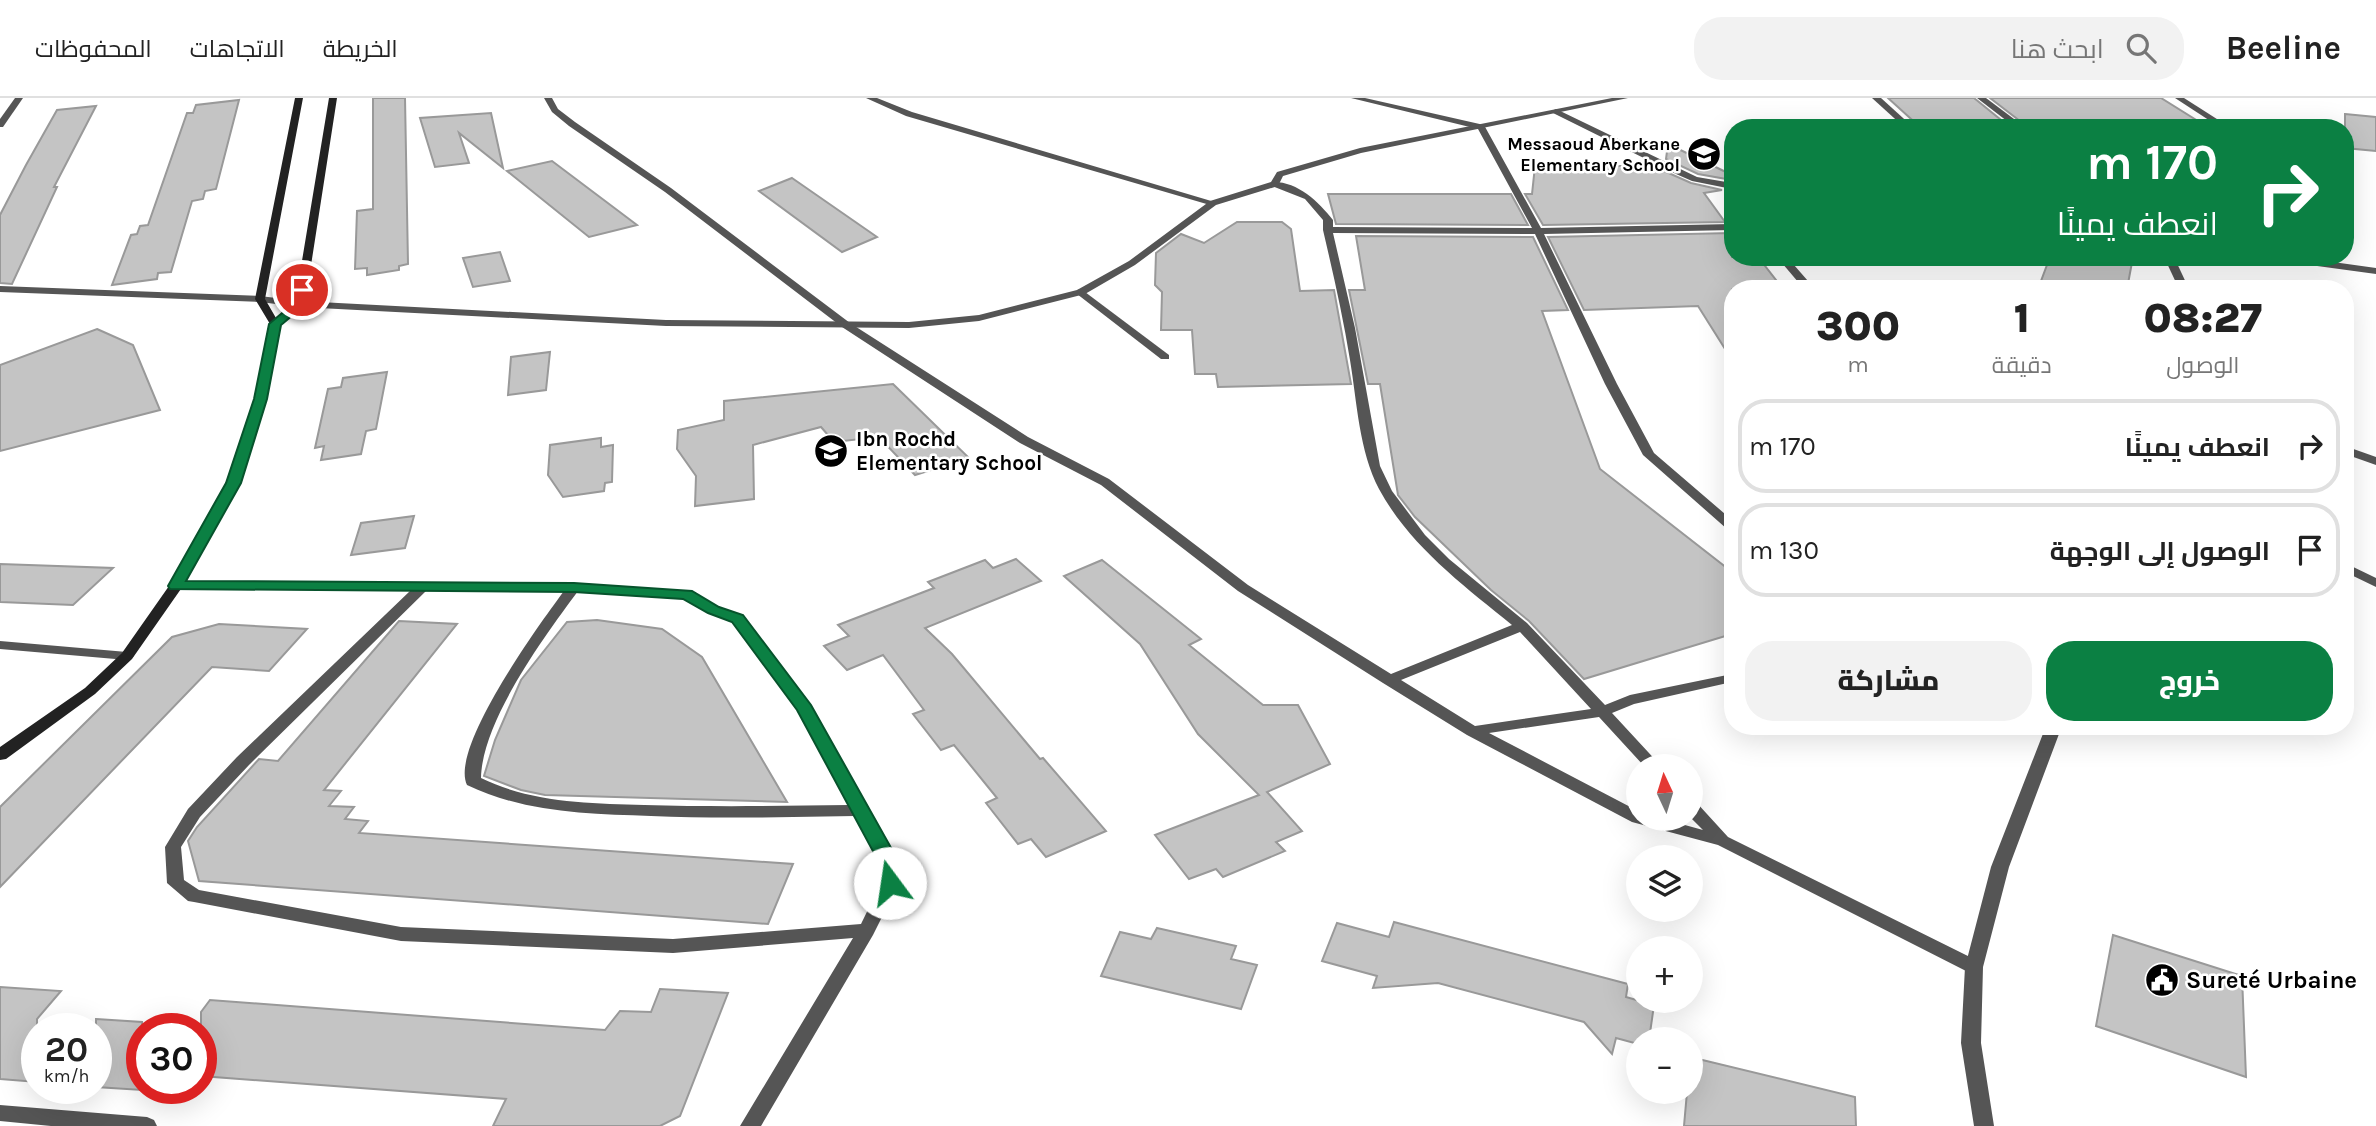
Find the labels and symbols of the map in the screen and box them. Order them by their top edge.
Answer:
place label: Messaoud Aberkane Elementary School [1507,133,1680,176]
school or university icon: Messaoud Aberkane Elementary School [1685,135,1723,173]
pin [272,260,332,320]
place label: Ibn Rochd Elementary School [856,427,1042,475]
school or university icon: Ibn Rochd Elementary School [812,432,850,470]
north arrow [1626,754,1703,831]
position arrow [853,846,927,920]
public building icon: Sureté Urbaine [2143,961,2181,999]
place label: Sureté Urbaine [2186,966,2357,994]
speed limit sign: 30 [126,1013,217,1104]

